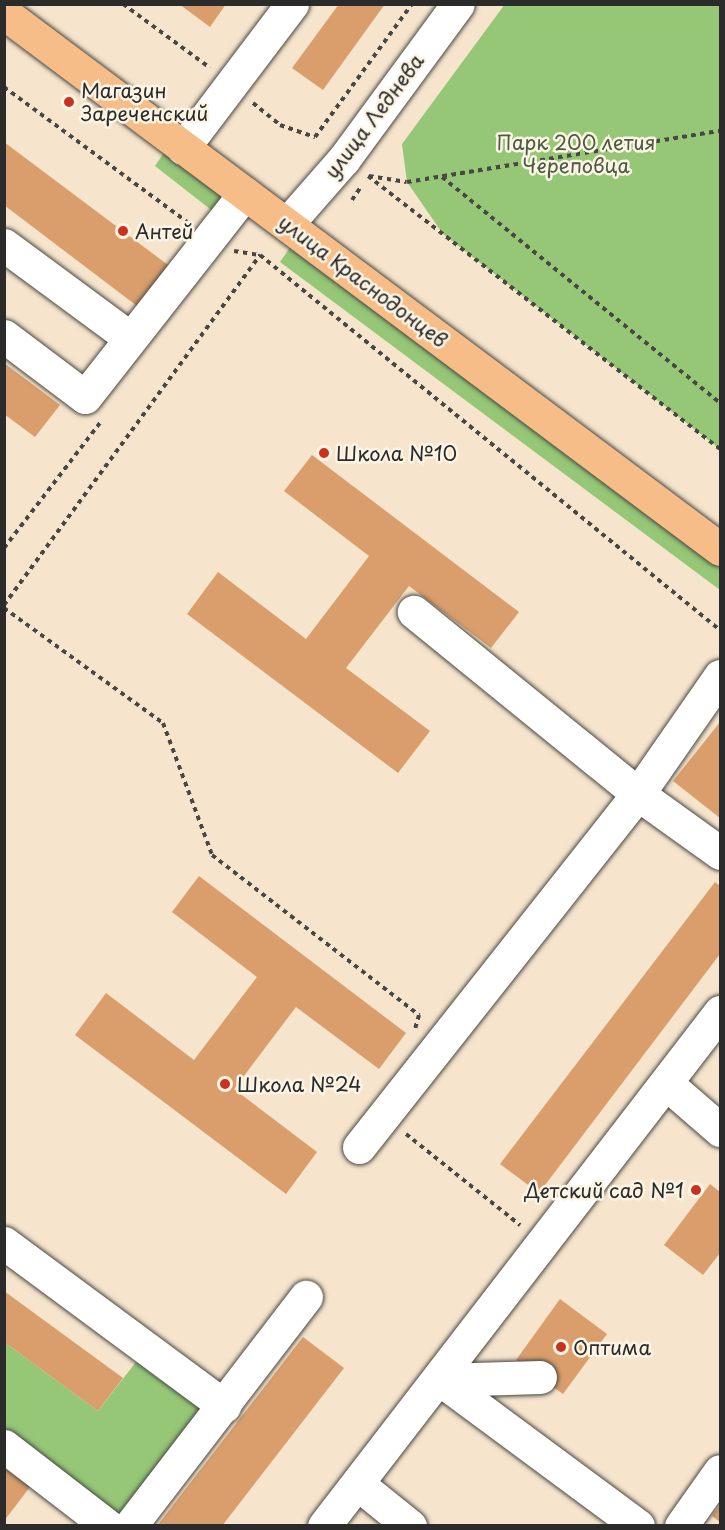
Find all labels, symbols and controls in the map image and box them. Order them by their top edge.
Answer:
street label: улица Леднева [319,49,429,183]
place label: Магазин Зареченский [81,78,208,125]
marker: Магазин Зареченский [62,95,76,109]
park label: Парк 200 летия Череповца [495,130,657,177]
street label: улица Краснодонцев [273,209,453,353]
place label: Антей [135,219,194,243]
marker: Антей [116,224,130,238]
place label: Школа №10 [336,441,458,465]
marker: Школа №10 [317,446,331,460]
place label: Школа №24 [237,1072,362,1096]
marker: Школа №24 [218,1077,232,1091]
place label: Детский сад №1 [523,1178,684,1202]
marker: Детский сад №1 [689,1183,703,1197]
place label: Оптима [573,1335,651,1359]
marker: Оптима [554,1340,568,1354]

